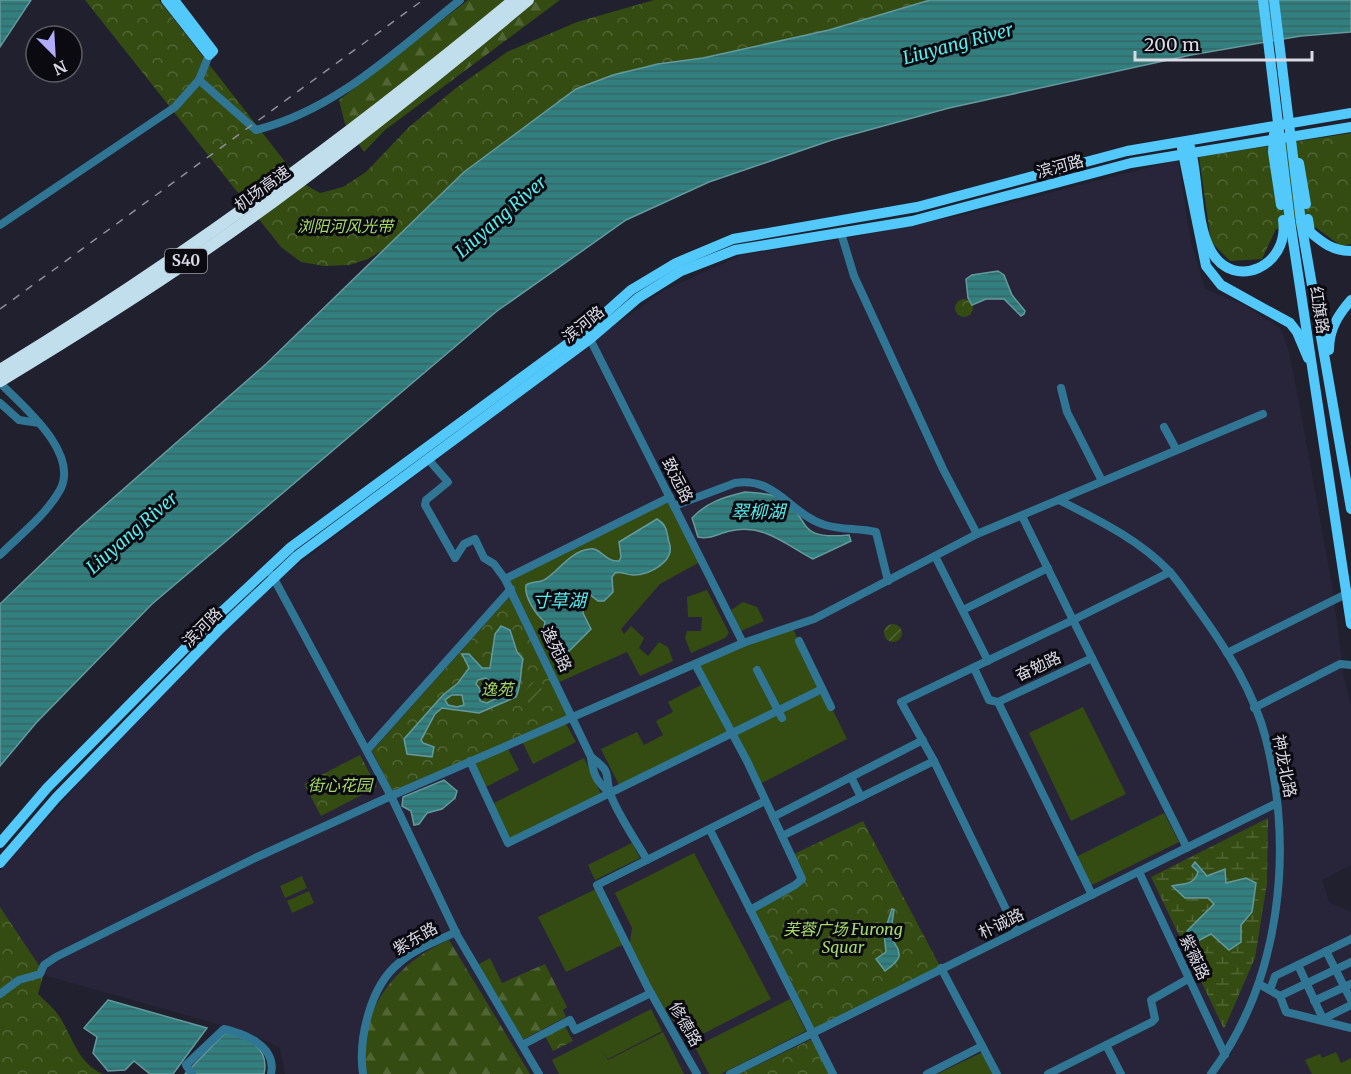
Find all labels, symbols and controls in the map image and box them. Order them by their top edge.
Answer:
water label: Liuyang River [900,18,1016,69]
north arrow [24,24,84,84]
scale bar [1135,24,1312,62]
text: 200 m [1144,33,1200,56]
text: N [50,56,70,80]
street label: 滨河路 [1034,150,1086,182]
street label: 机场高速 [230,161,294,215]
water label: Liuyang River [450,170,551,262]
park label: 浏阳河风光带 [297,216,396,236]
road number: S40 [165,249,207,273]
street label: 红旗路 [1306,285,1334,335]
street label: 滨河路 [558,301,608,347]
street label: 致远路 [658,454,698,506]
water label: Liuyang River [81,486,182,578]
water label: 翠柳湖 [731,500,788,523]
water label: 寸草湖 [532,589,589,612]
street label: 滨河路 [178,603,226,651]
street label: 逸苑路 [537,623,577,675]
street label: 奋勉路 [1012,647,1064,685]
park label: 逸苑 [481,679,516,699]
street label: 神龙北路 [1269,733,1301,799]
park label: 街心花园 [308,775,374,795]
street label: 朴诚路 [975,903,1027,943]
street label: 紫东路 [389,917,441,959]
park label: 芙蓉广场 Furong Squar [783,919,903,957]
street label: 紫薇路 [1176,931,1214,983]
street label: 修德路 [665,998,707,1050]

